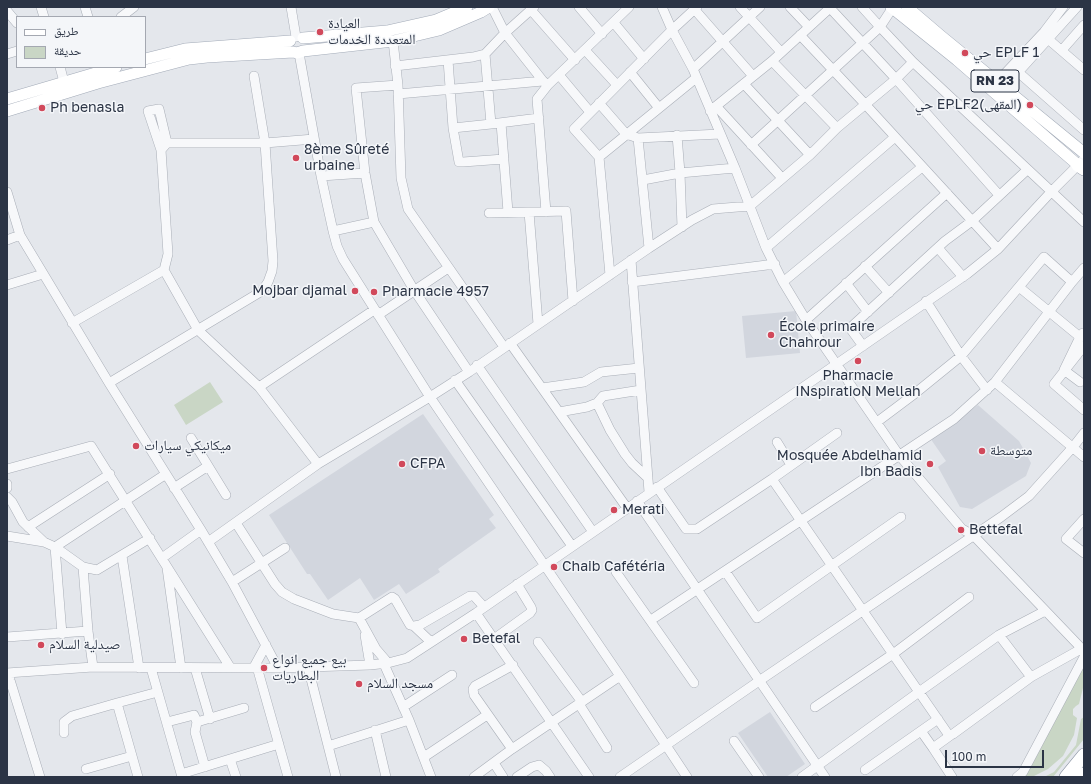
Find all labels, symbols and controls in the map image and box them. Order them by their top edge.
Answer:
legend [16,16,146,68]
place label: العيادة المتعددة الخدمات [328,16,416,48]
text: طريق [54,23,79,38]
marker: العيادة المتعددة الخدمات [315,27,325,37]
text: حديقة [54,43,82,58]
place label: حي EPLF 1 [973,45,1039,61]
marker: حي EPLF 1 [960,48,970,58]
road number: RN 23 [971,70,1019,92]
place label: حي EPLF2(المقهى) [915,97,1022,113]
place label: Ph benasla [50,100,124,116]
marker: حي EPLF2(المقهى) [1025,100,1035,110]
marker: Ph benasla [37,103,47,113]
place label: 8ème Sûreté urbaine [304,142,389,174]
marker: 8ème Sûreté urbaine [291,153,301,163]
place label: Mojbar djamal [252,283,347,299]
place label: Pharmacie 4957 [382,284,489,300]
marker: Mojbar djamal [350,286,360,296]
marker: Pharmacie 4957 [369,287,379,297]
place label: École primaire Chahrour [779,319,875,352]
marker: École primaire Chahrour [766,330,776,340]
marker: Pharmacie INspiratioN Mellah [853,356,863,366]
place label: Pharmacie INspiratioN Mellah [795,368,921,400]
place label: ميكانيكي سيارات [144,438,231,454]
marker: ميكانيكي سيارات [131,441,141,451]
place label: متوسطة [990,443,1032,459]
marker: متوسطة [977,446,987,456]
place label: Mosquée Abdelhamid Ibn Badis [777,448,922,480]
place label: CFPA [410,456,445,472]
marker: CFPA [397,459,407,469]
marker: Mosquée Abdelhamid Ibn Badis [925,459,935,469]
place label: Merati [622,502,665,518]
marker: Merati [609,505,619,515]
place label: Bettefal [969,522,1023,538]
marker: Bettefal [956,525,966,535]
place label: Chaib Cafétéria [562,559,665,575]
marker: Chaib Cafétéria [549,562,559,572]
place label: Betefal [472,631,520,647]
marker: Betefal [459,634,469,644]
place label: صيدلية السلام [49,637,120,653]
marker: صيدلية السلام [36,640,46,650]
place label: بيع جميع انواع البطاريات [272,652,346,684]
marker: بيع جميع انواع البطاريات [259,663,269,673]
place label: مسجد السلام [367,676,433,692]
marker: مسجد السلام [354,679,364,689]
scale bar [947,742,1046,768]
text: 100 m [952,749,986,764]

